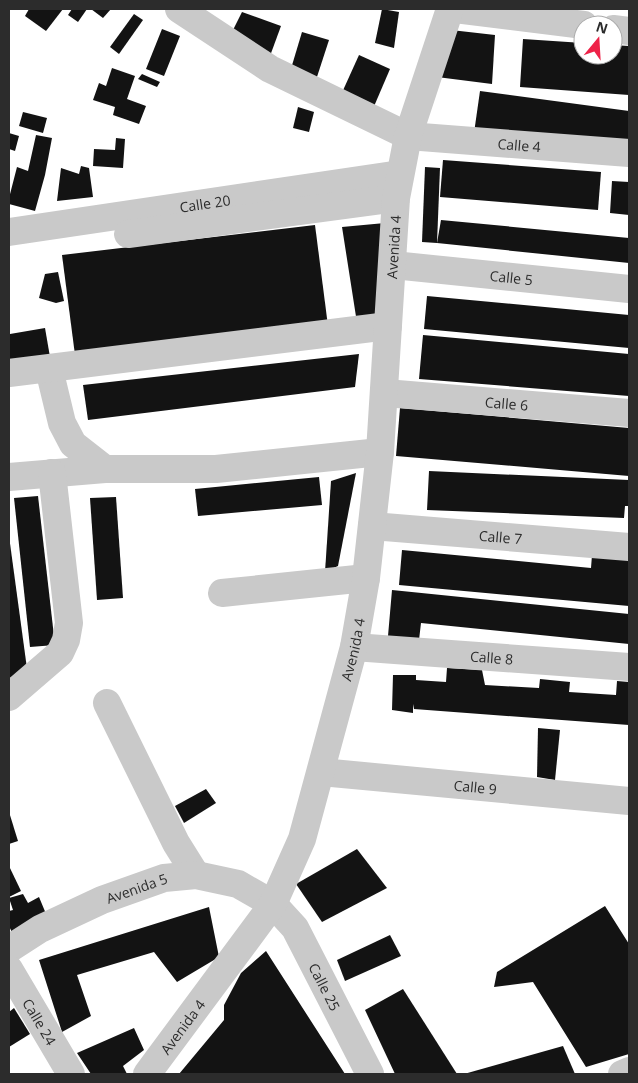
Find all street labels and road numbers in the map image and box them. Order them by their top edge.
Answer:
street label: Calle 4 [497,133,542,156]
street label: Calle 20 [178,190,232,216]
street label: Avenida 4 [381,214,404,279]
street label: Calle 5 [489,265,534,289]
street label: Calle 6 [484,392,529,414]
street label: Calle 7 [478,525,523,548]
street label: Avenida 4 [336,617,368,683]
street label: Calle 8 [469,646,514,668]
street label: Calle 9 [453,775,498,798]
street label: Avenida 5 [103,868,170,907]
street label: Calle 25 [305,959,345,1014]
street label: Calle 24 [19,995,61,1048]
street label: Avenida 4 [155,995,209,1058]

